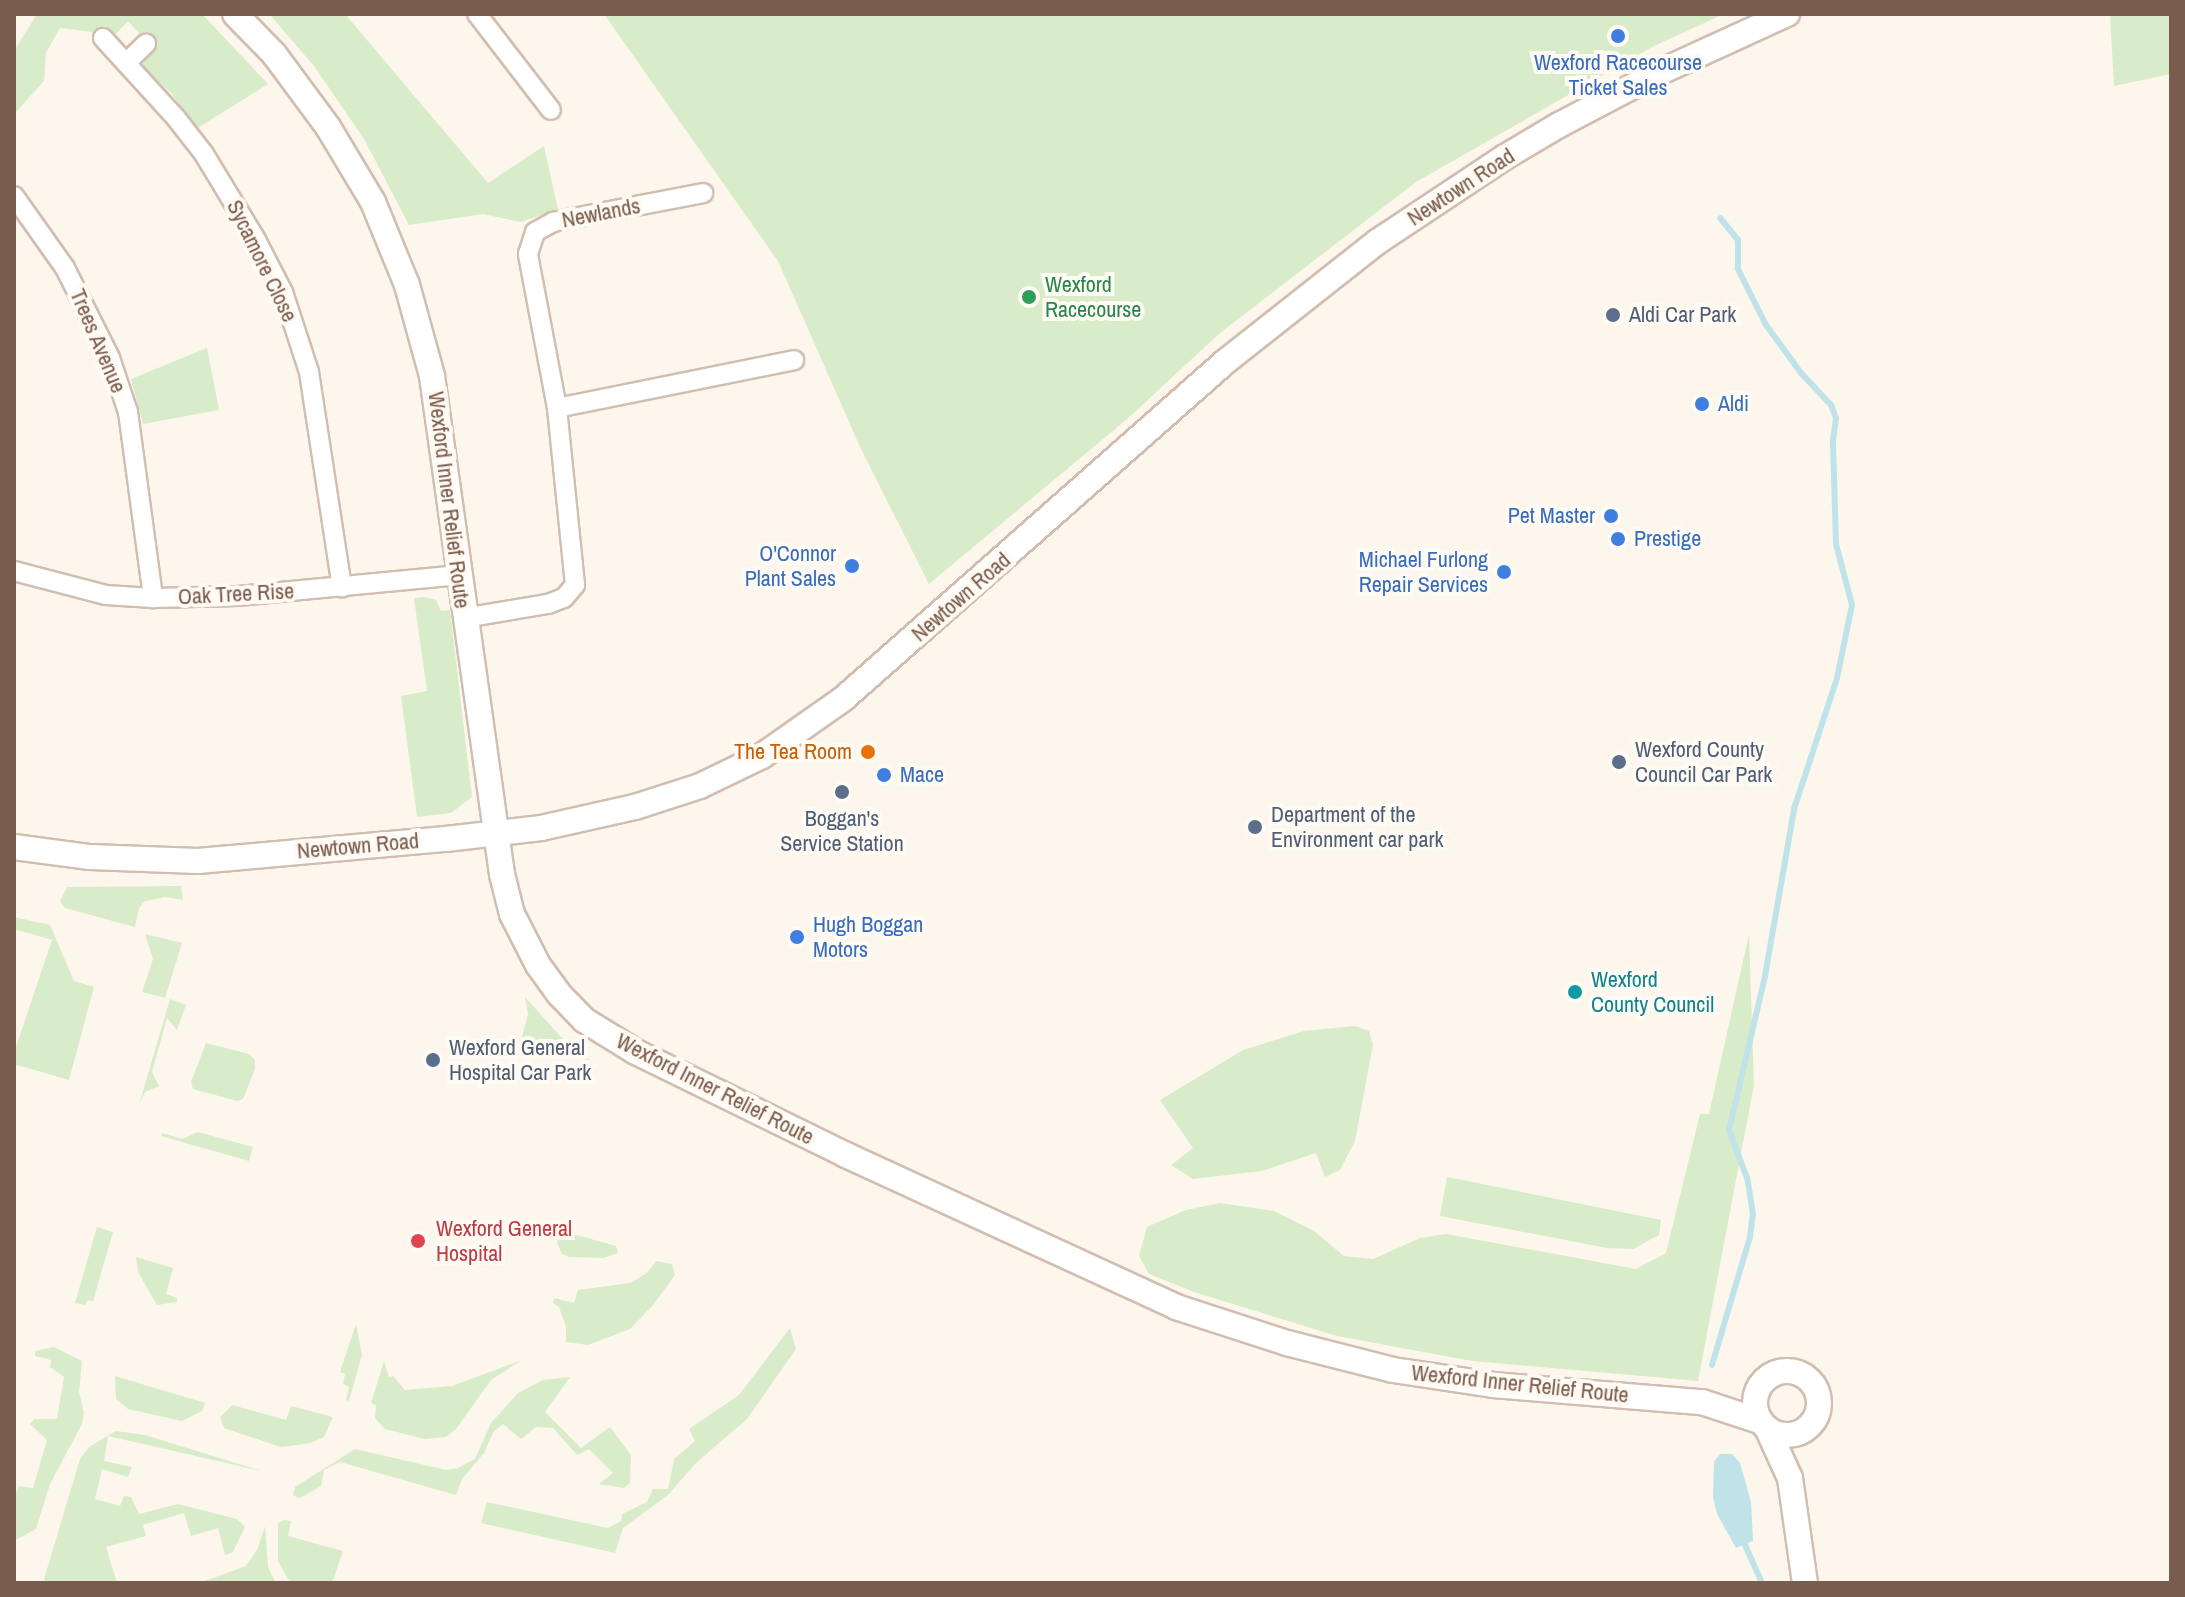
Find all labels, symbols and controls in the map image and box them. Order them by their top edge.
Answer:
marker: Wexford Racecourse Ticket Sales [1609,27,1627,45]
place label: Wexford Racecourse Ticket Sales [1534,49,1702,100]
street label: Newtown Road [1403,143,1519,231]
street label: Newlands [560,192,642,234]
street label: Sycamore Close [221,196,303,326]
place label: Wexford Racecourse [1045,271,1141,322]
street label: Trees Avenue [64,285,132,397]
marker: Wexford Racecourse [1020,288,1038,306]
place label: Aldi Car Park [1629,302,1736,328]
marker: Aldi Car Park [1604,306,1622,324]
street label: Wexford Inner Relief Route [423,390,475,610]
place label: Aldi [1718,391,1749,417]
marker: Aldi [1693,395,1711,413]
place label: Pet Master [1508,503,1595,529]
marker: Pet Master [1602,507,1620,525]
place label: Prestige [1634,526,1701,552]
marker: Prestige [1609,530,1627,548]
place label: O'Connor Plant Sales [745,540,836,592]
place label: Michael Furlong Repair Services [1359,546,1488,598]
street label: Newtown Road [906,547,1016,647]
marker: O'Connor Plant Sales [843,557,861,575]
marker: Michael Furlong Repair Services [1495,563,1513,581]
street label: Oak Tree Rise [177,578,295,610]
place label: Wexford County Council Car Park [1635,736,1772,788]
place label: The Tea Room [734,739,852,765]
marker: The Tea Room [859,743,877,761]
marker: Wexford County Council Car Park [1610,753,1628,771]
place label: Mace [900,762,944,788]
marker: Mace [875,766,893,784]
marker: Boggan's Service Station [833,783,851,801]
place label: Department of the Environment car park [1271,801,1443,852]
place label: Boggan's Service Station [780,805,904,856]
marker: Department of the Environment car park [1246,818,1264,836]
street label: Newtown Road [296,828,420,864]
place label: Hugh Boggan Motors [813,911,923,962]
marker: Hugh Boggan Motors [788,928,806,946]
place label: Wexford County Council [1591,966,1714,1018]
marker: Wexford County Council [1566,983,1584,1001]
street label: Wexford Inner Relief Route [612,1028,818,1150]
place label: Wexford General Hospital Car Park [449,1034,591,1086]
marker: Wexford General Hospital Car Park [424,1051,442,1069]
place label: Wexford General Hospital [436,1215,572,1266]
marker: Wexford General Hospital [407,1230,429,1252]
street label: Wexford Inner Relief Route [1410,1359,1630,1409]

